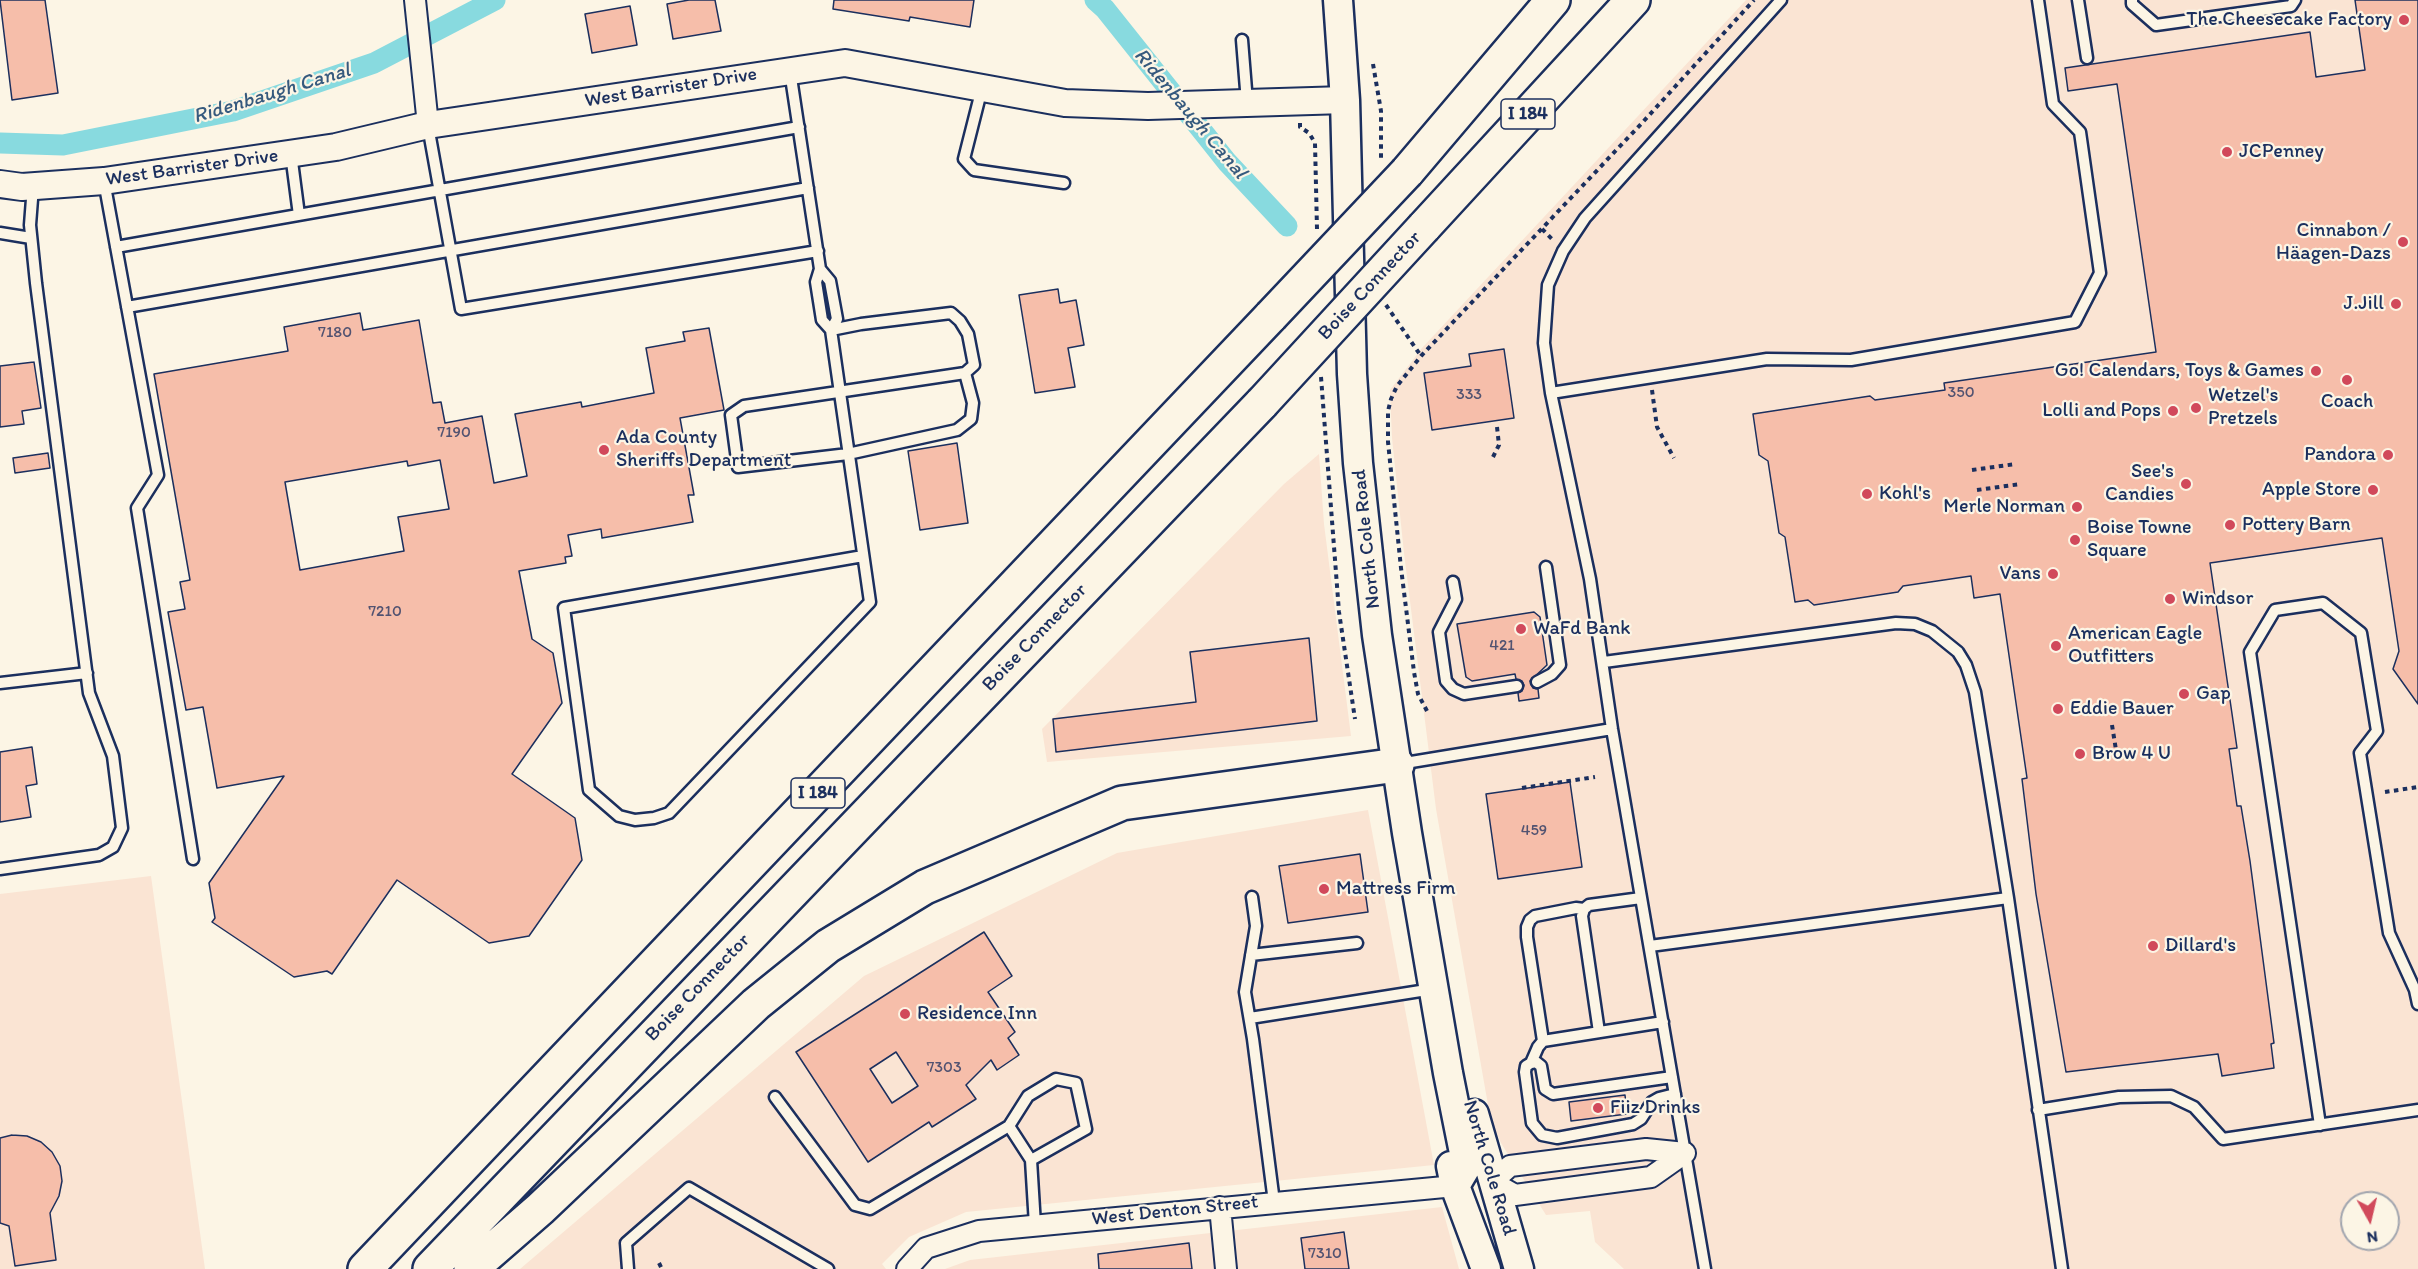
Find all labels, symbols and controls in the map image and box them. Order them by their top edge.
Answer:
place label: The Cheesecake Factory [2186,8,2392,32]
marker: The Cheesecake Factory [2397,13,2411,27]
water label: Ridenbaugh Canal [1128,43,1252,185]
water label: Ridenbaugh Canal [190,58,354,130]
street label: West Barrister Drive [583,63,759,113]
road number: I 184 [1501,99,1555,129]
place label: JCPenney [2239,140,2324,164]
street label: West Barrister Drive [104,144,280,192]
marker: JCPenney [2220,145,2234,159]
place label: Cinnabon / Häagen-Dazs [2276,219,2391,266]
street label: Boise Connector [1313,226,1427,346]
marker: Cinnabon / Häagen-Dazs [2396,235,2410,249]
place label: J.Jill [2344,292,2384,316]
marker: J.Jill [2389,297,2403,311]
house number: 7180 [318,323,352,343]
place label: Go! Calendars, Toys & Games [2055,359,2304,383]
marker: Go! Calendars, Toys & Games [2309,364,2323,378]
marker: Coach [2340,373,2354,387]
house number: 350 [1948,383,1974,403]
place label: Wetzel's Pretzels [2208,384,2278,431]
house number: 333 [1456,385,1482,405]
place label: Coach [2321,390,2373,414]
place label: Lolli and Pops [2042,399,2161,423]
marker: Wetzel's Pretzels [2189,401,2203,415]
marker: Lolli and Pops [2166,404,2180,418]
house number: 7190 [437,423,471,443]
place label: Ada County Sheriffs Department [616,426,791,473]
marker: Ada County Sheriffs Department [597,443,611,457]
place label: Pandora [2304,443,2376,467]
marker: Pandora [2381,448,2395,462]
place label: See's Candies [2105,460,2174,507]
street label: North Cole Road [1348,468,1386,610]
marker: See's Candies [2179,477,2193,491]
place label: Apple Store [2262,478,2361,502]
place label: Kohl's [1879,482,1931,506]
marker: Apple Store [2366,483,2380,497]
marker: Kohl's [1860,487,1874,501]
place label: Merle Norman [1943,495,2065,519]
marker: Merle Norman [2070,500,2084,514]
place label: Pottery Barn [2242,513,2351,537]
place label: Boise Towne Square [2087,516,2192,563]
marker: Pottery Barn [2223,518,2237,532]
marker: Boise Towne Square [2068,533,2082,547]
place label: Vans [1999,562,2041,586]
marker: Vans [2046,567,2060,581]
street label: Boise Connector [978,579,1092,697]
place label: Windsor [2182,587,2253,611]
marker: Windsor [2163,592,2177,606]
house number: 7210 [368,602,402,622]
place label: WaFd Bank [1533,617,1631,641]
marker: WaFd Bank [1514,622,1528,636]
place label: American Eagle Outfitters [2068,622,2202,669]
house number: 421 [1489,636,1515,656]
marker: American Eagle Outfitters [2049,639,2063,653]
place label: Gap [2196,682,2231,706]
marker: Gap [2177,687,2191,701]
place label: Eddie Bauer [2070,697,2174,721]
marker: Eddie Bauer [2051,702,2065,716]
place label: Brow 4 U [2092,742,2171,766]
marker: Brow 4 U [2073,747,2087,761]
road number: I 184 [791,778,845,808]
house number: 459 [1521,821,1547,841]
place label: Mattress Firm [1336,877,1456,901]
marker: Mattress Firm [1317,882,1331,896]
street label: Boise Connector [641,929,755,1047]
place label: Dillard's [2165,934,2236,958]
marker: Dillard's [2146,939,2160,953]
place label: Residence Inn [917,1002,1037,1026]
marker: Residence Inn [898,1007,912,1021]
house number: 7303 [926,1058,962,1078]
place label: Fiiz Drinks [1610,1096,1700,1120]
street label: North Cole Road [1457,1097,1521,1239]
marker: Fiiz Drinks [1591,1101,1605,1115]
street label: West Denton Street [1091,1190,1259,1232]
north arrow [2340,1191,2400,1251]
text: N [2366,1227,2379,1247]
house number: 7310 [1308,1244,1342,1264]

